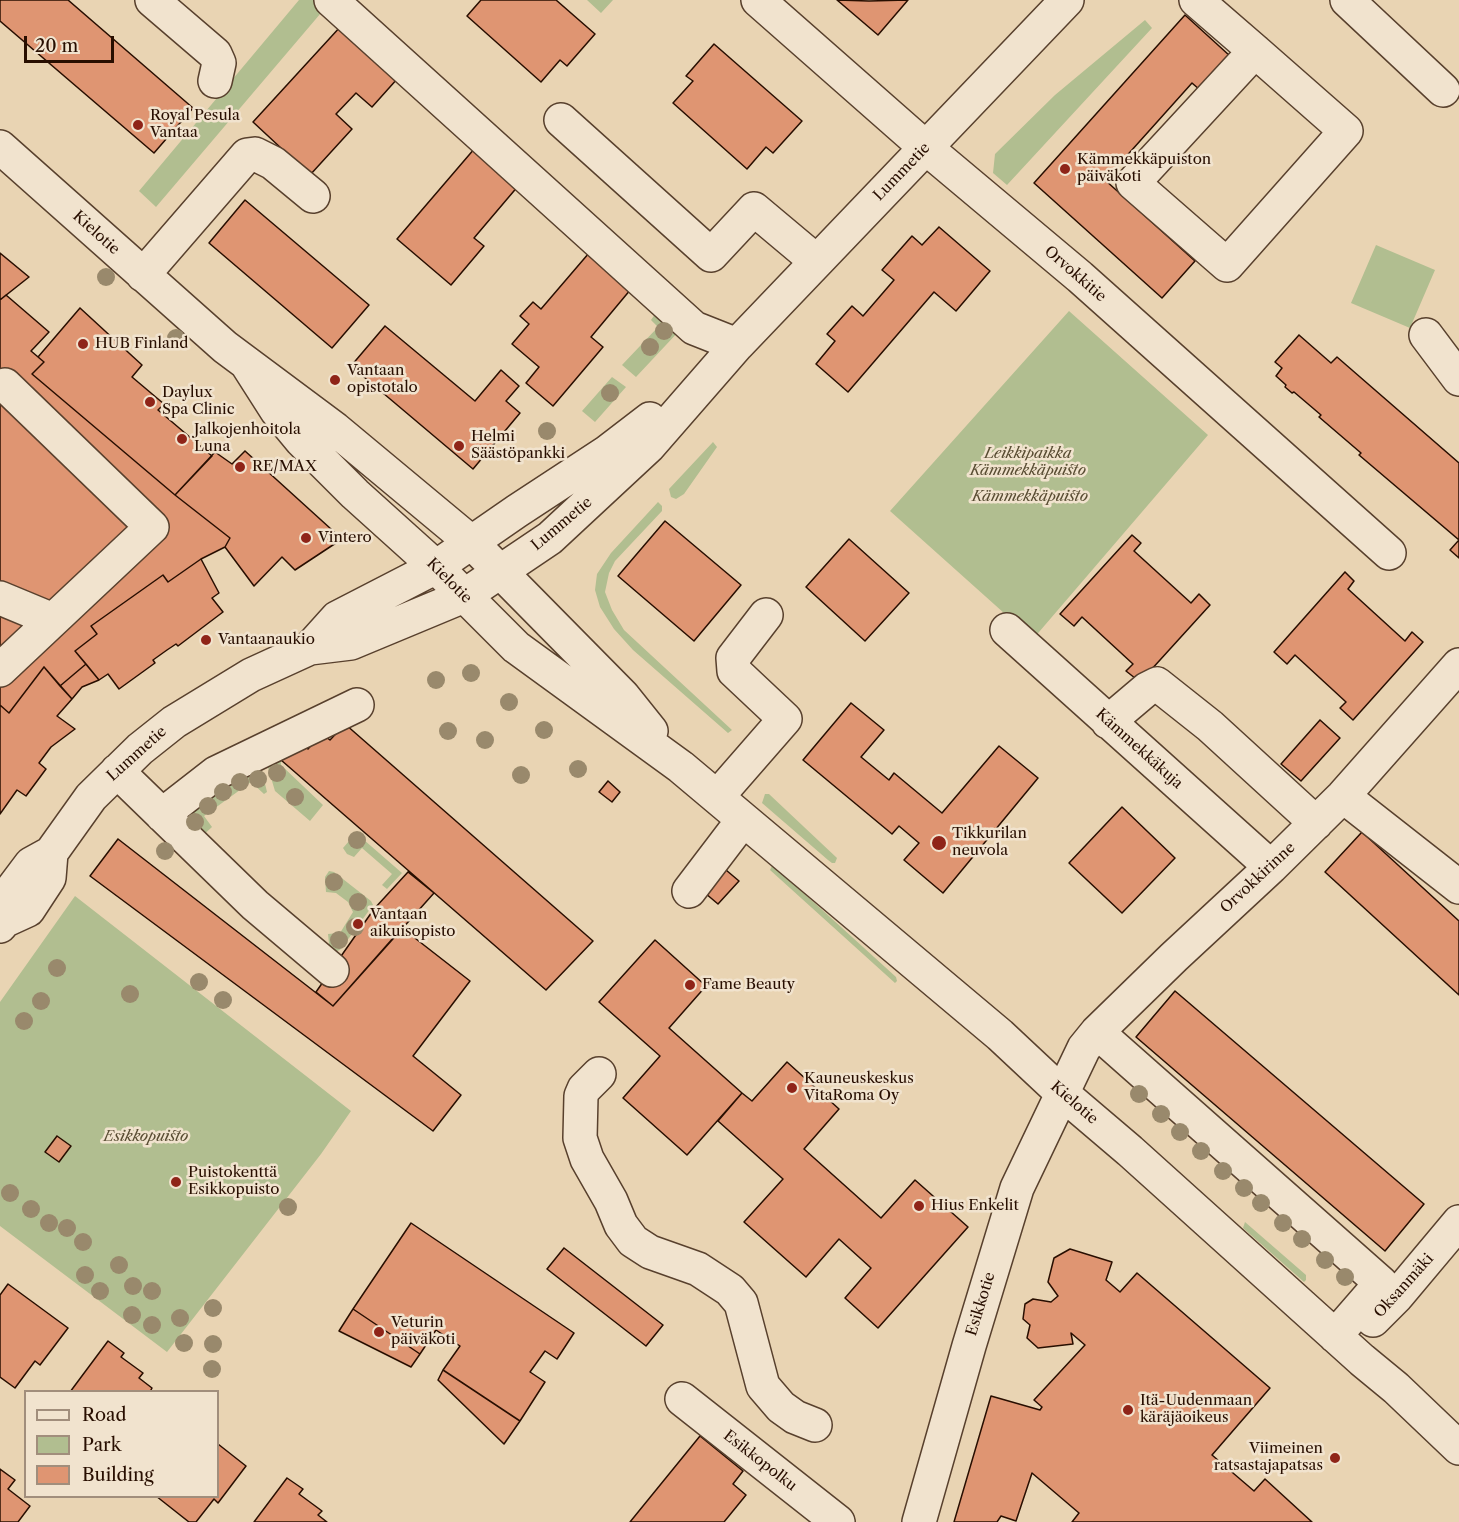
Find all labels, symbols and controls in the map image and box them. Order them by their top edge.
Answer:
scale bar [27,24,117,62]
text: 20 m [35,35,78,57]
place label: Royal Pesula Vantaa [150,107,240,142]
marker: Royal Pesula Vantaa [131,118,145,132]
street label: Lummetie [870,139,934,205]
place label: Kämmekkäpuiston päiväkoti [1077,151,1211,186]
marker: Kämmekkäpuiston päiväkoti [1058,162,1072,176]
street label: Kielotie [69,207,123,259]
street label: Orvokkitie [1040,242,1110,306]
place label: HUB Finland [95,335,188,353]
marker: HUB Finland [76,337,90,351]
place label: Vantaan opistotalo [347,362,418,397]
marker: Vantaan opistotalo [328,373,342,387]
place label: Daylux Spa Clinic [162,384,235,419]
marker: Daylux Spa Clinic [143,395,157,409]
place label: Jalkojenhoitola Luna [194,421,301,456]
place label: Helmi Säästöpankki [471,428,565,463]
marker: Jalkojenhoitola Luna [175,432,189,446]
marker: Helmi Säästöpankki [452,439,466,453]
park label: Leikkipaikka Kämmekkäpuisto [970,445,1086,480]
place label: RE/MAX [252,458,317,476]
marker: RE/MAX [233,460,247,474]
park label: Kämmekkäpuisto [972,488,1088,506]
street label: Lummetie [528,493,596,555]
place label: Vintero [318,529,372,547]
marker: Vintero [299,531,313,545]
street label: Kielotie [423,555,475,607]
place label: Vantaanaukio [218,631,315,649]
marker: Vantaanaukio [199,633,213,647]
street label: Kämmekkäkuja [1092,705,1186,793]
street label: Lummetie [104,723,170,785]
place label: Tikkurilan neuvola [952,825,1027,860]
marker: Tikkurilan neuvola [930,834,948,852]
street label: Orvokkirinne [1217,839,1299,917]
place label: Vantaan aikuisopisto [370,906,455,941]
marker: Vantaan aikuisopisto [351,917,365,931]
place label: Fame Beauty [702,976,795,994]
marker: Fame Beauty [683,978,697,992]
place label: Kauneuskeskus VitaRoma Oy [804,1070,914,1105]
street label: Kielotie [1047,1078,1101,1128]
marker: Kauneuskeskus VitaRoma Oy [785,1081,799,1095]
park label: Esikkopuisto [104,1128,188,1146]
place label: Puistokenttä Esikkopuisto [188,1164,279,1199]
marker: Puistokenttä Esikkopuisto [169,1175,183,1189]
place label: Hius Enkelit [931,1197,1019,1215]
marker: Hius Enkelit [912,1199,926,1213]
street label: Oksanmäki [1371,1250,1437,1322]
street label: Esikkotie [963,1270,999,1338]
place label: Veturin päiväkoti [391,1314,455,1349]
marker: Veturin päiväkoti [372,1325,386,1339]
legend [24,1390,219,1498]
place label: Itä-Uudenmaan käräjäoikeus [1140,1392,1252,1427]
marker: Itä-Uudenmaan käräjäoikeus [1121,1403,1135,1417]
text: Road [82,1404,127,1426]
street label: Esikkopolku [720,1427,800,1495]
text: Park [82,1434,121,1456]
place label: Viimeinen ratsastajapatsas [1214,1440,1323,1475]
marker: Viimeinen ratsastajapatsas [1328,1451,1342,1465]
text: Building [82,1464,154,1486]

